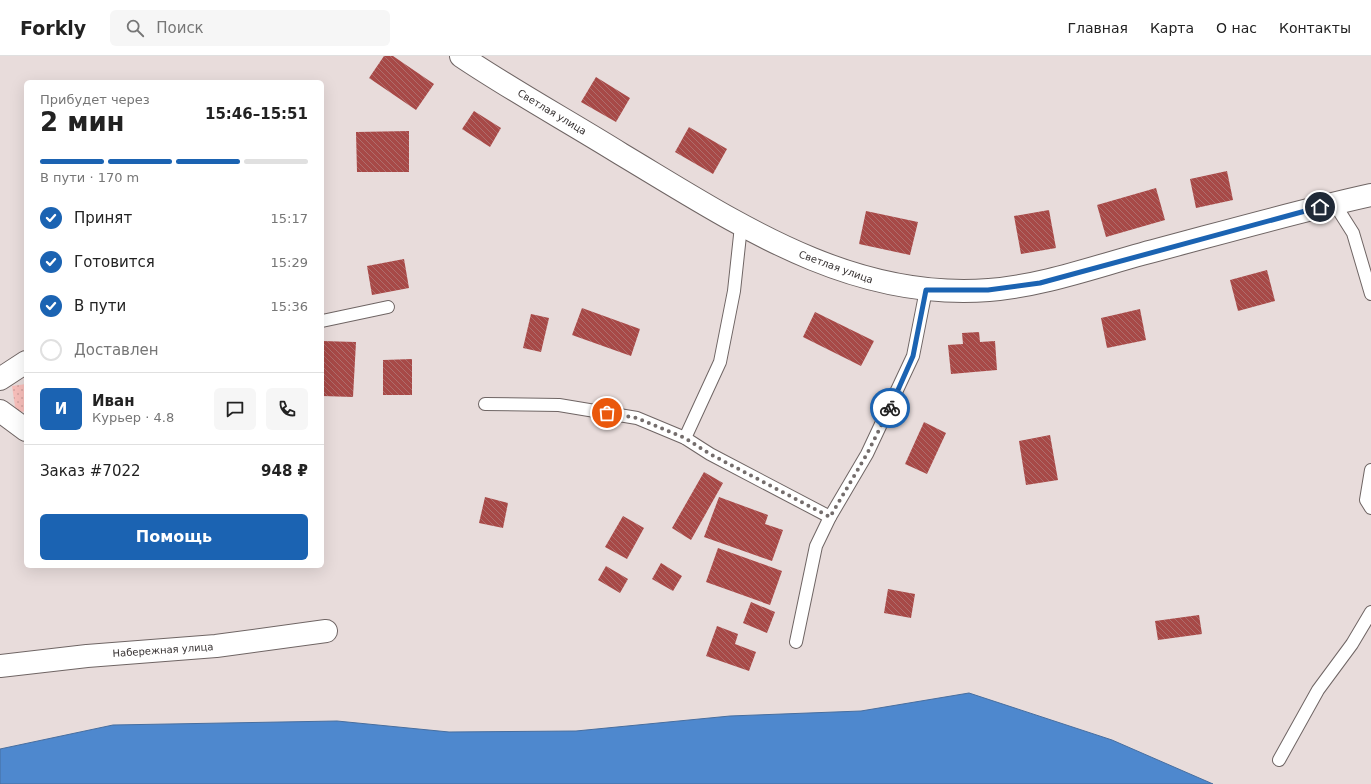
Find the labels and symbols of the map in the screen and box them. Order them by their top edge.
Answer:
street label: Светлая улица [516,87,588,137]
pin [1303,190,1337,224]
street label: Светлая улица [797,248,875,286]
courier [870,388,910,428]
pin [590,396,624,430]
street label: Набережная улица [112,641,214,659]

